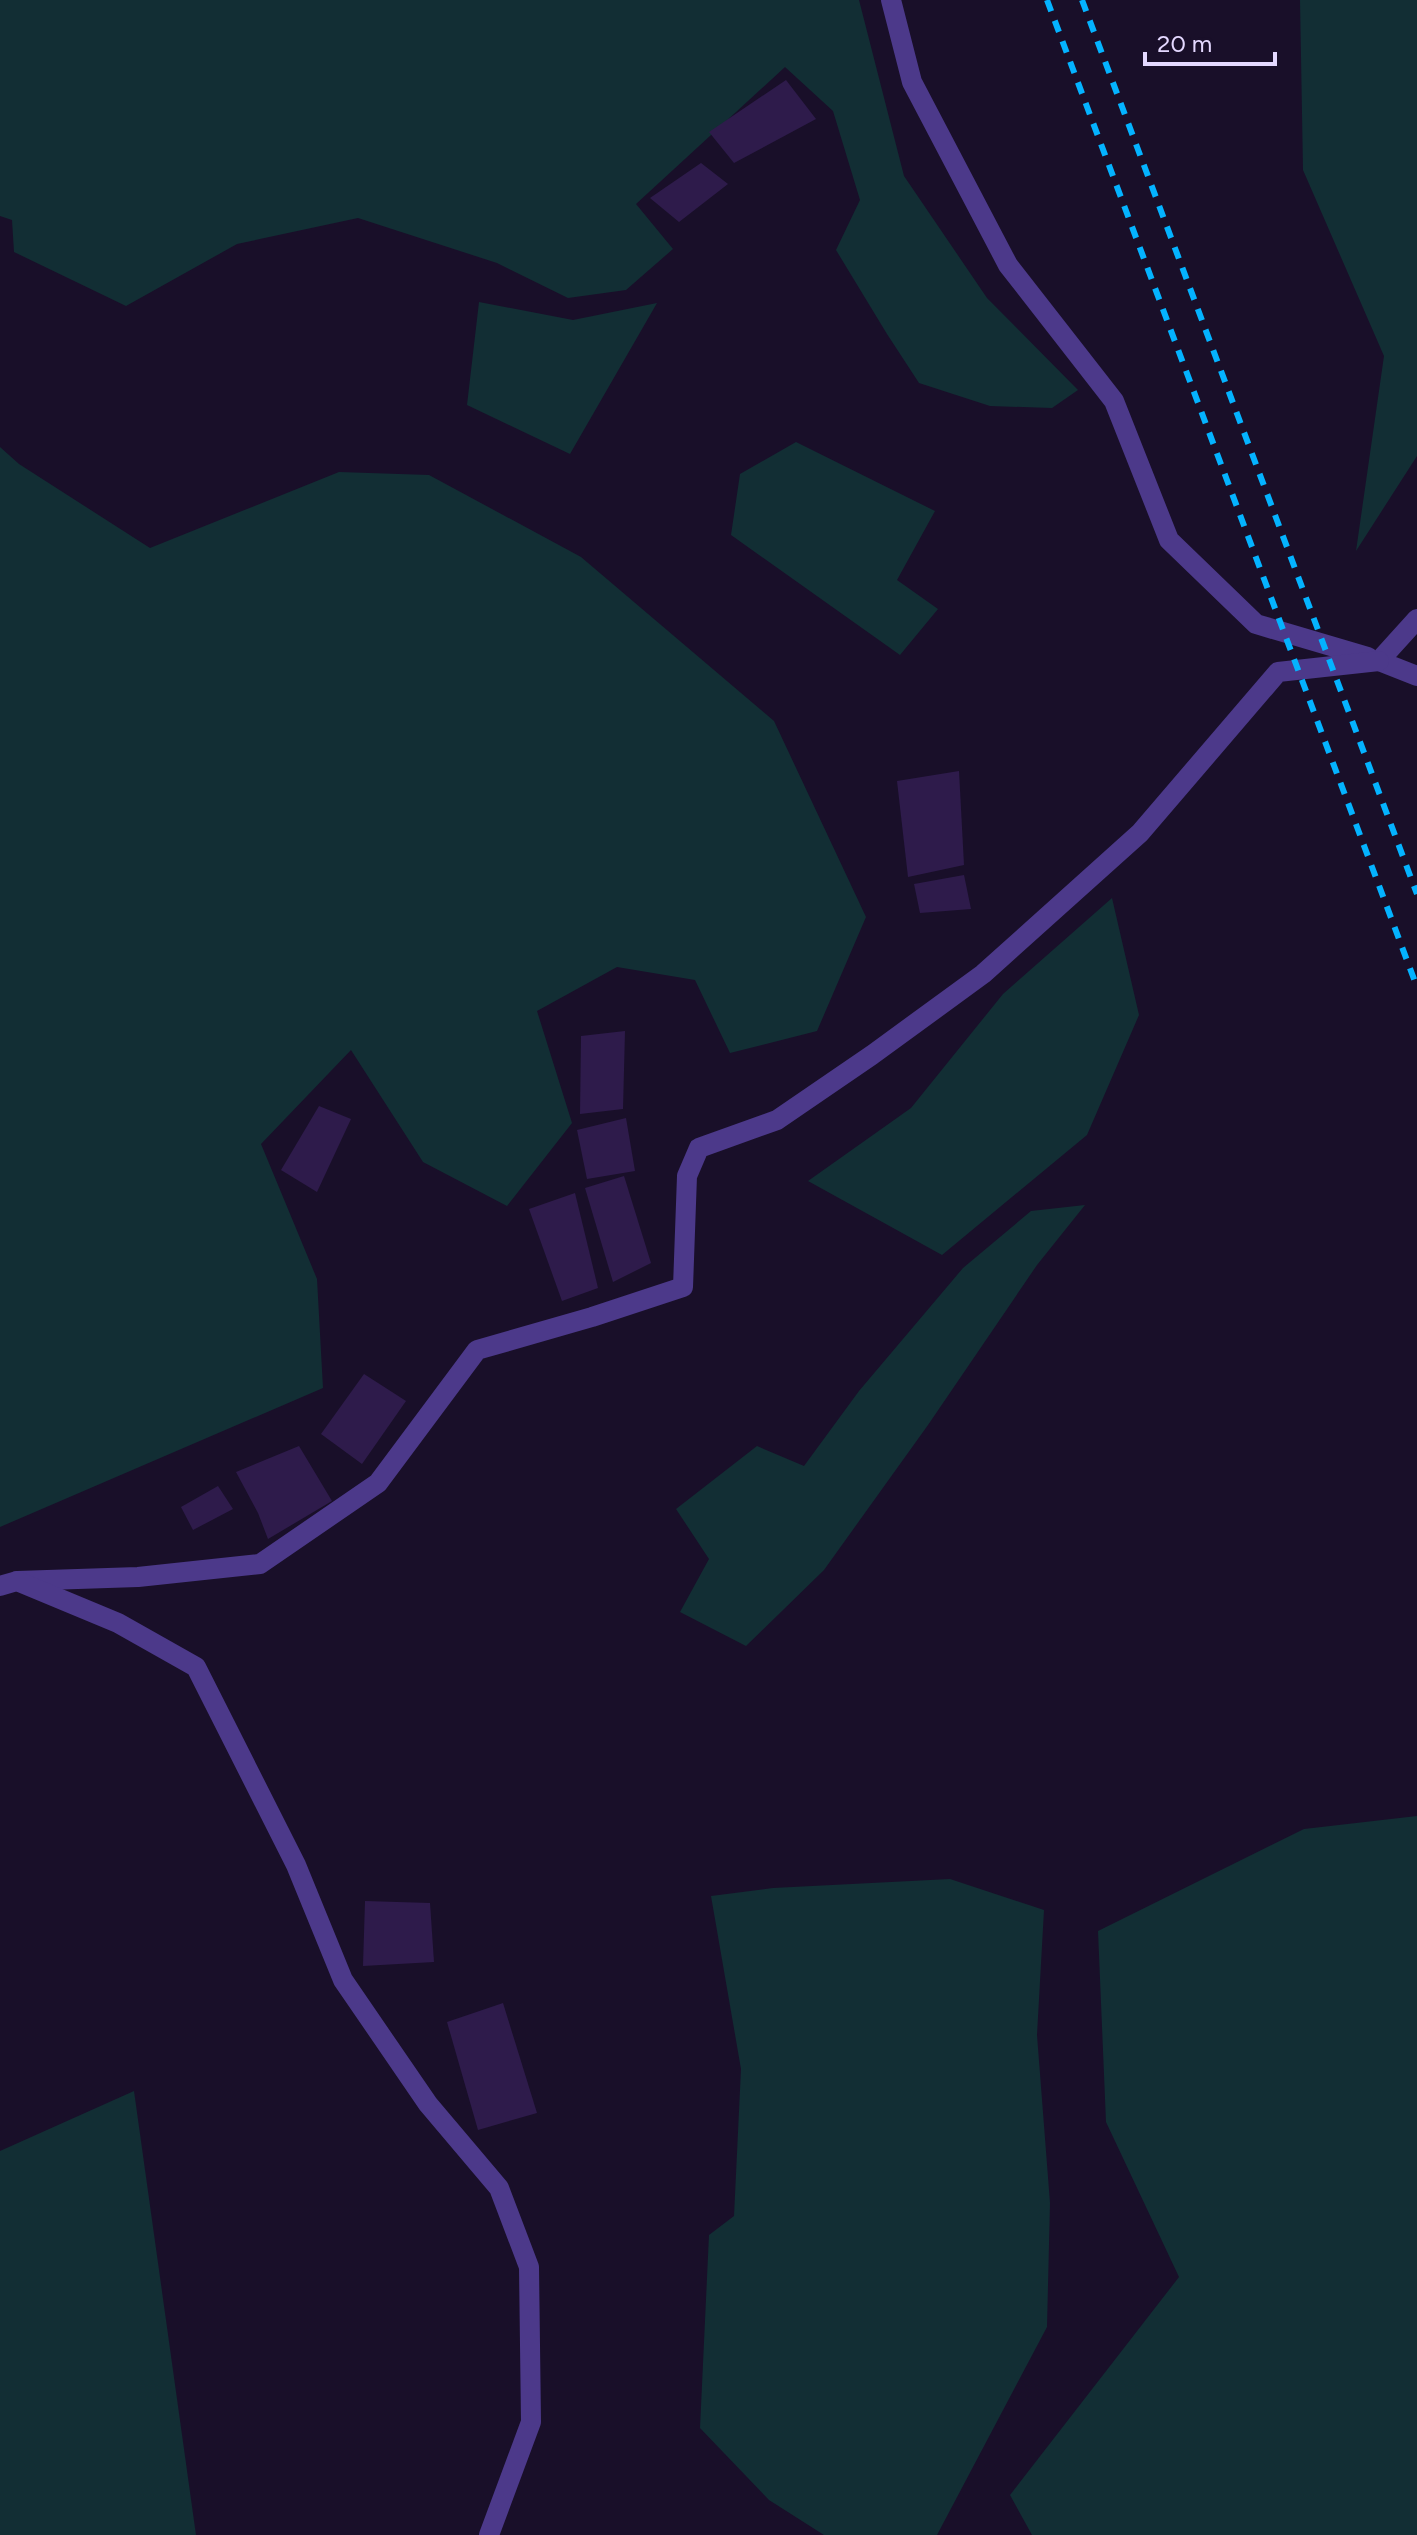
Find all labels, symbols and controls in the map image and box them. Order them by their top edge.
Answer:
scale bar [1145,16,1275,66]
text: 20 m [1157,29,1212,58]

